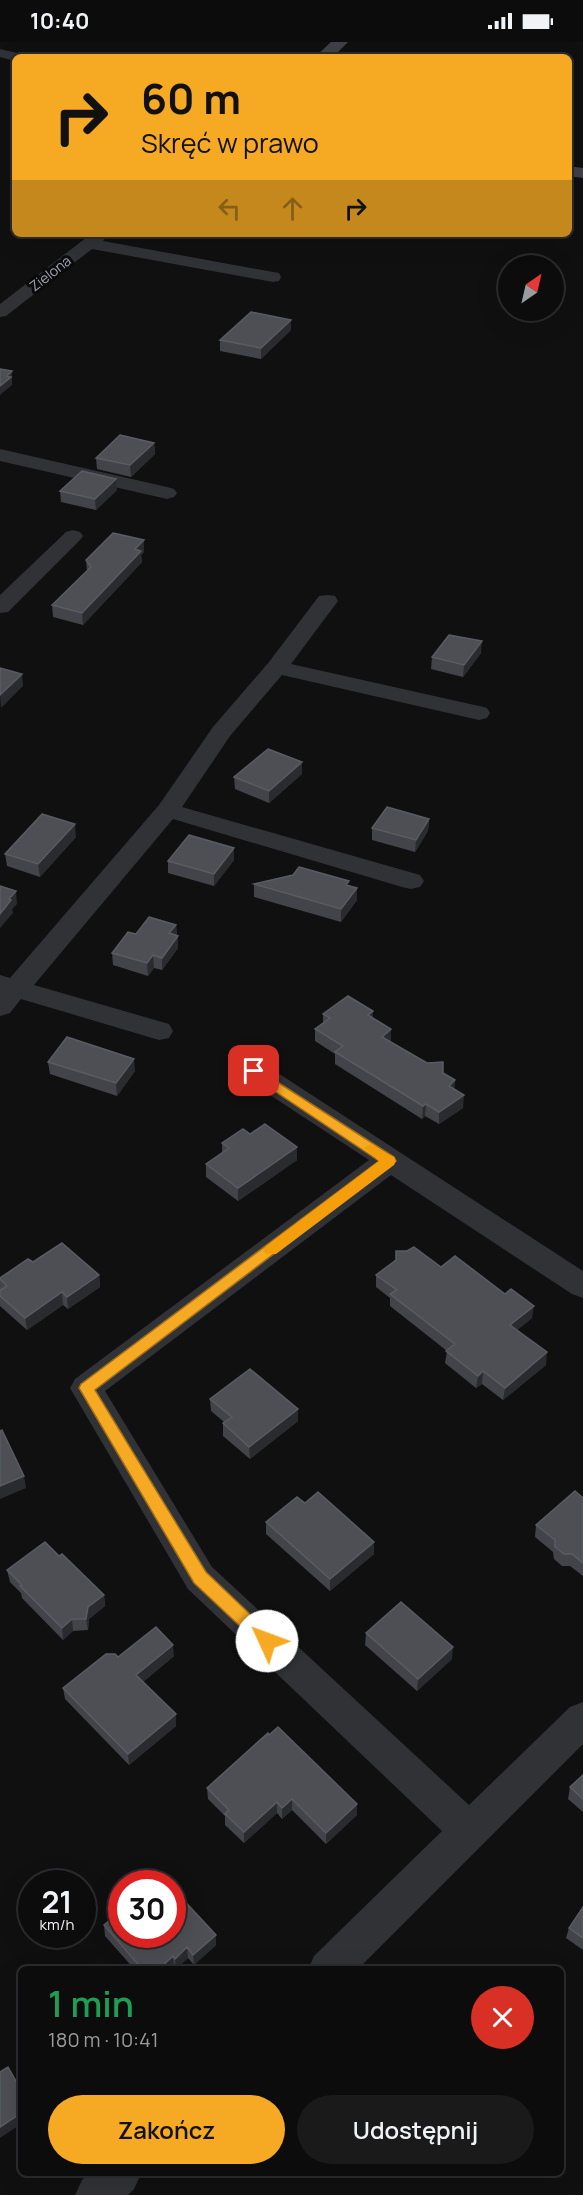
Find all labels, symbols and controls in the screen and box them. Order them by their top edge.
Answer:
text: 10:40 [30,6,90,36]
text: 60 m [141,69,241,127]
icon: right [42,78,120,156]
text: Skręć w prawo [141,124,319,161]
icon: left [213,192,246,225]
icon: ahead [276,192,309,225]
icon: right [339,192,372,225]
street label: Zielona [25,251,75,295]
north arrow [498,255,564,321]
map controls [498,255,564,321]
pin [228,1045,279,1096]
icon: arrive [237,1054,270,1087]
position arrow [235,1609,299,1673]
speed limit sign: 30 [108,1870,186,1948]
text: 21 [41,1881,73,1922]
text: km/h [40,1914,74,1935]
text: 1 min [48,1979,134,2028]
button: close [471,1986,534,2049]
text: 180 m · 10:41 [48,2026,159,2053]
button: Zakończ [48,2095,285,2164]
button: Udostępnij [297,2095,534,2164]

